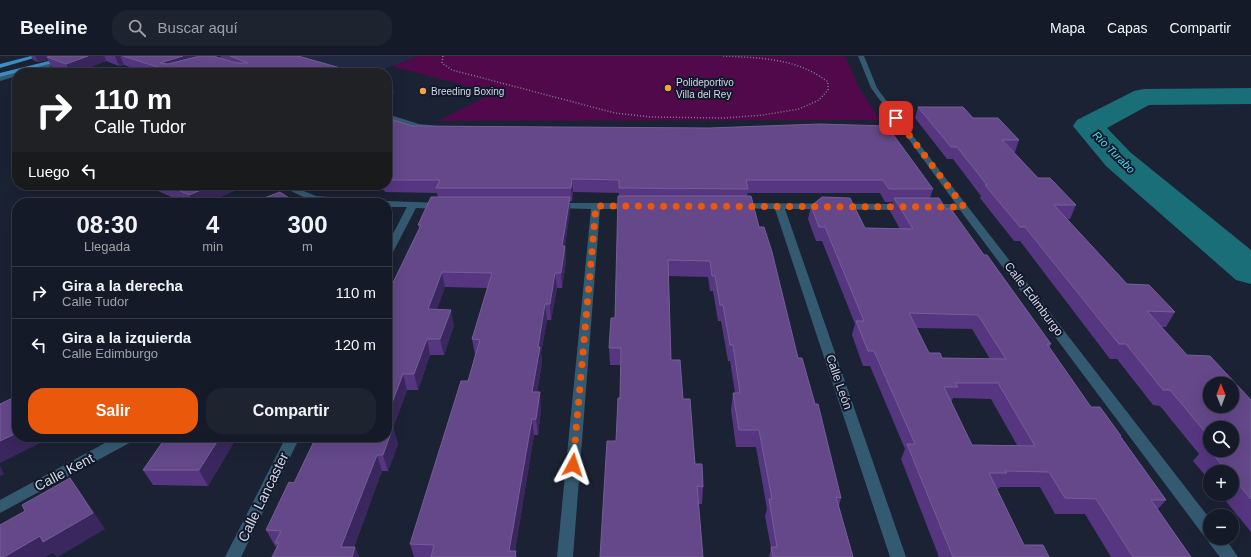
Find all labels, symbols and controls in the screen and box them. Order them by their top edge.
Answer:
search box [112,10,392,46]
text: Beeline [20,17,88,38]
icon: search [126,17,148,39]
text: Buscar aquí [158,19,238,36]
text: Mapa [1050,20,1085,36]
text: Capas [1107,20,1148,36]
text: Compartir [1170,20,1231,36]
place label: Polideportivo Villa del Rey [676,77,734,100]
marker: Polideportivo Villa del Rey [663,83,673,93]
icon: right [28,84,80,136]
text: 110 m [94,84,172,115]
marker: Breeding Boxing [418,86,428,96]
place label: Breeding Boxing [431,86,504,97]
pin [879,101,913,135]
icon: arrive [885,107,907,129]
text: Calle Tudor [94,117,186,137]
water label: Río Turabo [1091,129,1137,175]
icon: left [78,160,100,182]
text: Luego [28,163,70,180]
text: 08:30 [76,211,138,238]
text: 4 [206,211,219,238]
text: 300 [288,211,328,238]
text: Llegada [84,239,130,254]
text: min [202,239,223,254]
text: m [302,239,313,254]
street label: Calle Edimburgo [1002,259,1066,339]
text: Gira a la derecha [62,277,183,294]
icon: right [28,282,50,304]
text: 110 m [335,284,376,301]
text: Calle Tudor [62,294,128,309]
text: Gira a la izquierda [62,329,191,346]
icon: left [28,334,50,356]
text: 120 m [334,336,376,353]
text: Calle Edimburgo [62,346,158,361]
street label: Calle León [823,353,855,411]
north arrow [1203,377,1239,413]
map controls [1203,377,1239,545]
button: Salir [28,388,198,434]
button: Compartir [206,388,376,434]
button: search [1203,421,1239,457]
position arrow [552,444,594,486]
street label: Calle Lancaster [234,449,292,544]
street label: Calle Kent [32,450,96,494]
button: + [1203,465,1239,501]
button: − [1203,509,1239,545]

